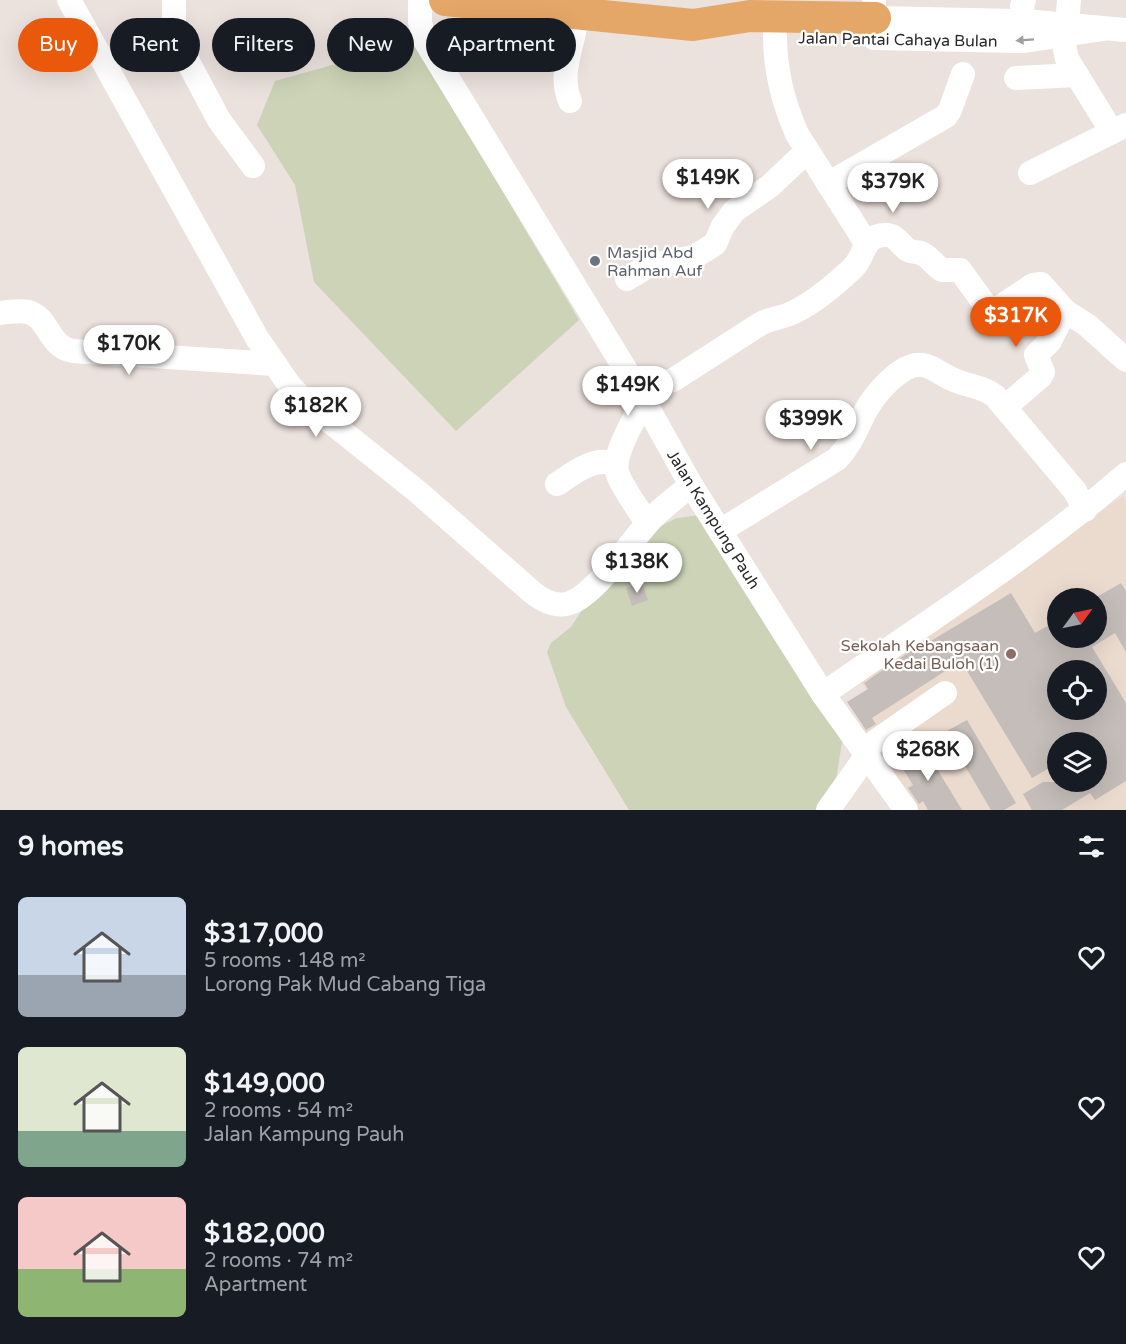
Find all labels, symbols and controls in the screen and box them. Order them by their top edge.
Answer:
chip: Buy [18,18,98,72]
chip: Rent [110,18,200,72]
chip: Filters [212,18,315,72]
chip: New [327,18,414,72]
chip: Apartment [426,18,576,72]
street label: Jalan Pantai Cahaya Bulan [798,28,998,52]
one-way arrow [1015,36,1034,45]
pin: $149K [666,159,750,210]
pin: $379K [851,163,935,214]
text: $149K [676,166,740,190]
text: $379K [861,170,925,194]
place label: Masjid Abd Rahman Auf [607,243,703,281]
marker: Masjid Abd Rahman Auf [588,254,602,268]
pin: $317K [974,297,1058,348]
text: $317K [984,304,1048,328]
pin: $170K [87,325,171,376]
text: $170K [97,332,161,356]
pin: $149K [586,366,670,417]
text: $149K [596,373,660,397]
pin: $182K [274,387,358,438]
text: $182K [284,394,348,418]
pin: $399K [769,400,853,451]
text: $399K [779,407,843,431]
street label: Jalan Kampung Pauh [662,446,764,593]
pin: $138K [595,543,679,594]
text: $138K [605,550,669,574]
north arrow [1047,588,1107,648]
map controls [1047,588,1107,792]
place label: Sekolah Kebangsaan Kedai Buloh (1) [841,636,999,674]
marker: Sekolah Kebangsaan Kedai Buloh (1) [1004,647,1018,661]
button: locate [1047,660,1107,720]
pin: $268K [886,731,970,782]
button: layers [1047,732,1107,792]
text: $268K [896,738,960,762]
icon: filters [1075,830,1108,863]
text: 9 homes [18,831,124,862]
text: $317,000 [204,918,323,949]
icon: home [66,921,138,993]
icon: heart [1075,941,1108,974]
text: 5 rooms · 148 m² [204,949,366,973]
text: Lorong Pak Mud Cabang Tiga [204,973,486,997]
text: $149,000 [204,1068,325,1099]
icon: home [66,1071,138,1143]
icon: heart [1075,1091,1108,1124]
text: 2 rooms · 54 m² [204,1099,353,1123]
text: Jalan Kampung Pauh [204,1123,404,1147]
text: $182,000 [204,1218,325,1249]
icon: home [66,1221,138,1293]
icon: heart [1075,1241,1108,1274]
text: 2 rooms · 74 m² [204,1249,353,1273]
text: Apartment [204,1273,307,1297]

